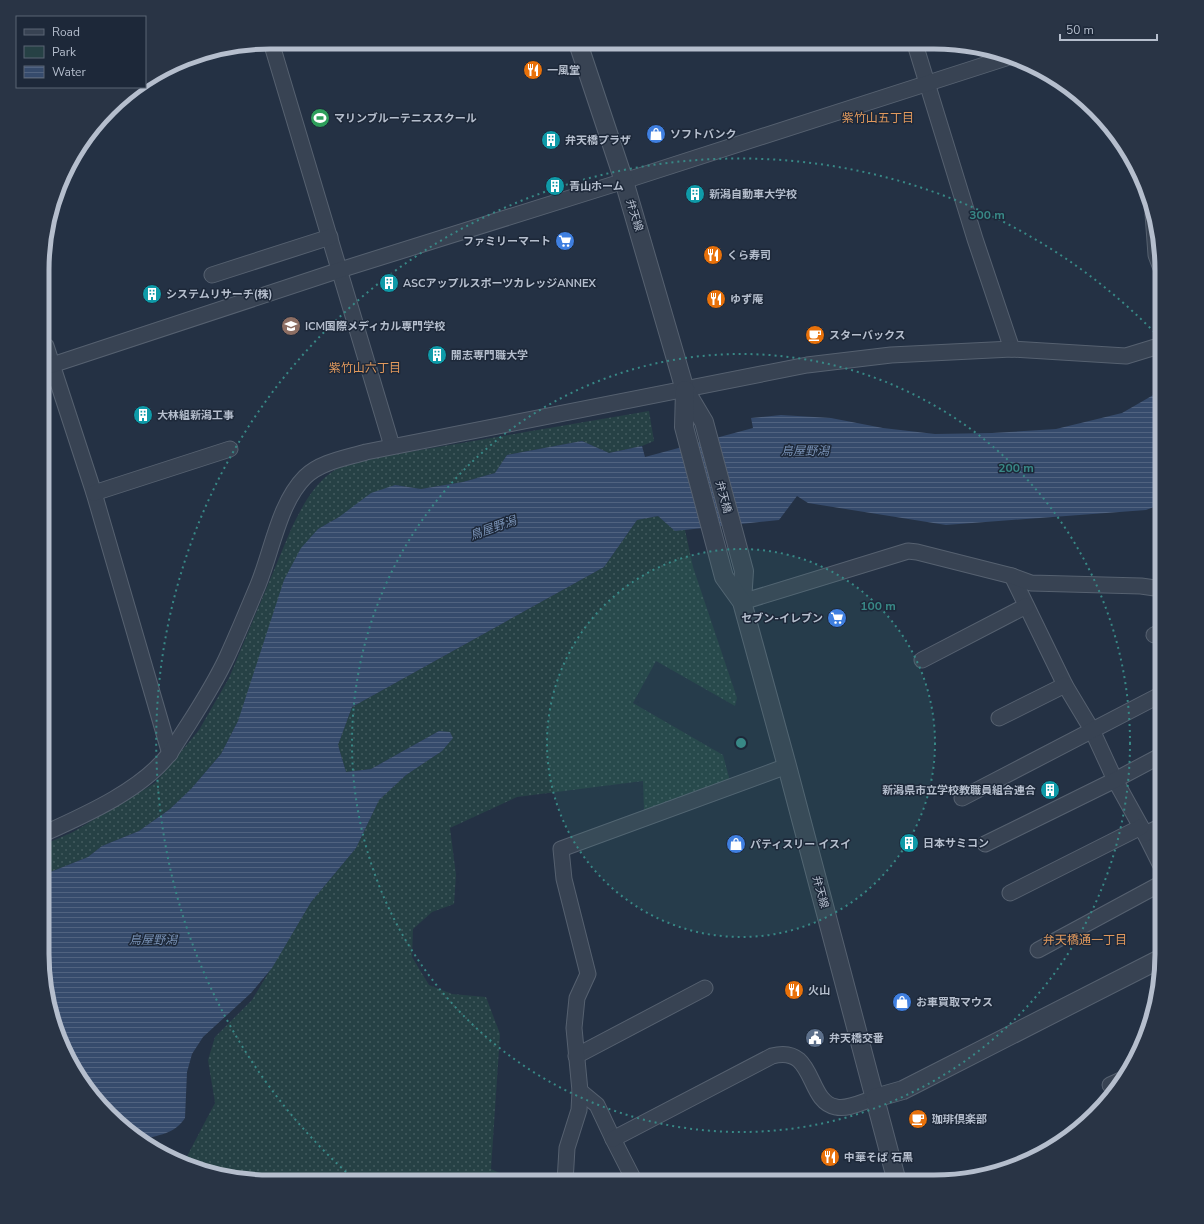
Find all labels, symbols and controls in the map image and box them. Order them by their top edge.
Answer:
legend [16,16,146,88]
scale bar [1060,16,1157,42]
text: 50 m [1066,22,1094,38]
text: Road [52,24,80,40]
text: Park [52,44,77,60]
restaurant icon: 一風堂 [522,59,544,81]
place label: 一風堂 [547,63,580,78]
text: Water [52,64,86,80]
sports icon: マリンブルーテニススクール [309,107,331,129]
district label: 紫竹山五丁目 [842,110,914,126]
place label: マリンブルーテニススクール [334,111,477,126]
shop icon: ソフトバンク [645,123,667,145]
place label: ソフトバンク [670,127,737,142]
building icon: 弁天橋プラザ [540,129,562,151]
place label: 弁天橋プラザ [565,133,631,148]
building icon: 青山ホーム [544,175,566,197]
place label: 青山ホーム [569,179,624,194]
building icon: 新潟自動車大学校 [684,183,706,205]
place label: 新潟自動車大学校 [709,187,797,202]
street label: 弁天線 [623,197,647,233]
text: 300 m [969,207,1005,223]
supermarket icon: ファミリーマート [554,230,576,252]
place label: ファミリーマート [463,234,551,249]
restaurant icon: くら寿司 [702,244,724,266]
place label: くら寿司 [727,248,771,263]
building icon: ASCアップルスポーツカレッジANNEX [378,272,400,294]
place label: ASCアップルスポーツカレッジANNEX [403,276,596,291]
building icon: システムリサーチ(株) [141,283,163,305]
place label: システムリサーチ(株) [166,287,273,302]
restaurant icon: ゆず庵 [705,288,727,310]
place label: ゆず庵 [730,292,764,307]
school or university icon: ICM国際メディカル専門学校 [280,315,302,337]
place label: ICM国際メディカル専門学校 [305,319,445,334]
cafe icon: スターバックス [804,324,826,346]
place label: スターバックス [829,328,906,343]
building icon: 開志専門職大学 [426,344,448,366]
place label: 開志専門職大学 [451,348,528,363]
district label: 紫竹山六丁目 [329,360,401,376]
building icon: 大林組新潟工事 [132,404,154,426]
place label: 大林組新潟工事 [157,408,234,423]
water label: 鳥屋野潟 [781,443,831,459]
text: 200 m [998,460,1034,476]
street label: 弁天橋 [712,479,735,515]
water label: 鳥屋野潟 [468,512,520,544]
text: 100 m [860,598,896,614]
supermarket icon: セブン-イレブン [826,607,848,629]
place label: セブン-イレブン [741,611,823,626]
centre of rings [734,736,748,750]
building icon: 新潟県市立学校教職員組合連合 [1039,779,1061,801]
place label: 新潟県市立学校教職員組合連合 [882,783,1036,798]
building icon: 日本サミコン [898,832,920,854]
shop icon: パティスリー イスイ [725,833,747,855]
place label: 日本サミコン [923,836,989,851]
place label: パティスリー イスイ [750,837,851,852]
street label: 弁天線 [809,874,832,910]
water label: 鳥屋野潟 [129,932,179,948]
district label: 弁天橋通一丁目 [1043,932,1127,948]
restaurant icon: 火山 [783,979,805,1001]
place label: 火山 [808,983,830,998]
shop icon: お車買取マウス [891,991,913,1013]
place label: お車買取マウス [916,995,993,1010]
public building icon: 弁天橋交番 [804,1027,826,1049]
place label: 弁天橋交番 [829,1031,884,1046]
cafe icon: 珈琲倶楽部 [907,1108,929,1130]
place label: 珈琲倶楽部 [932,1112,987,1127]
restaurant icon: 中華そば 石黒 [819,1146,841,1168]
place label: 中華そば 石黒 [844,1150,913,1165]

